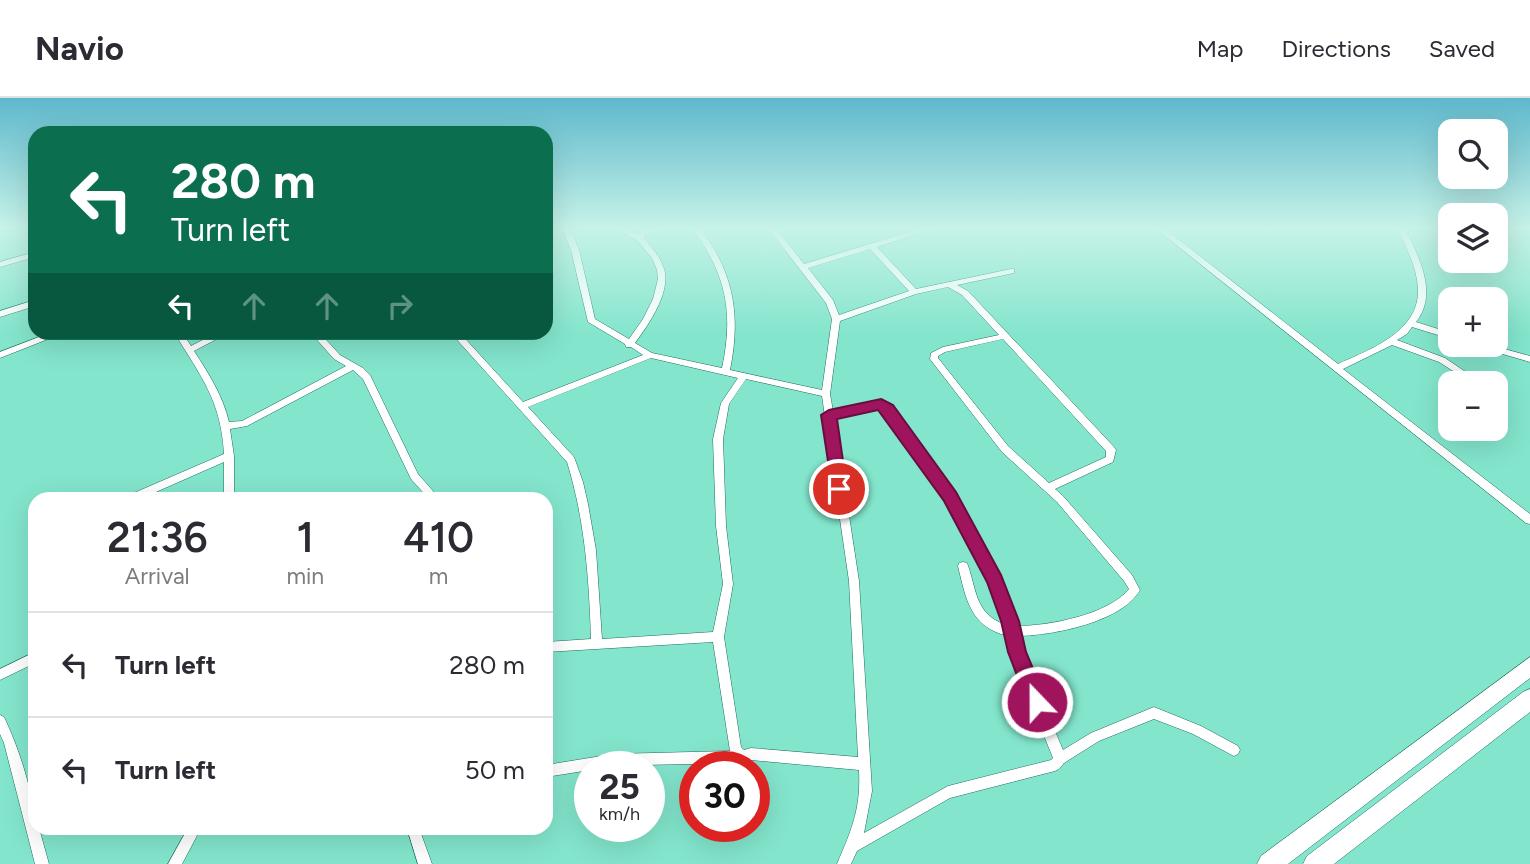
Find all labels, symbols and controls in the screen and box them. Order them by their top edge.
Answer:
text: Navio [35,29,124,68]
text: Map [1197,34,1243,63]
text: Directions [1281,34,1391,63]
text: Saved [1429,34,1495,63]
map controls [1438,119,1508,441]
button: search [1438,119,1508,189]
text: 280 m [171,151,316,210]
icon: left [56,154,147,245]
button: layers [1438,203,1508,273]
text: Turn left [171,211,290,249]
icon: left [162,287,200,325]
icon: ahead [235,287,273,325]
icon: ahead [308,287,346,325]
icon: right [381,287,419,325]
button: + [1438,287,1508,357]
button: − [1438,371,1508,441]
pin [809,459,869,519]
icon: arrive [820,470,858,508]
text: 21:36 [107,512,208,563]
text: 1 [296,512,314,563]
text: 410 [403,512,474,563]
text: Arrival [125,562,190,590]
text: min [286,562,324,590]
text: m [429,562,448,590]
icon: left [56,646,94,684]
text: Turn left [115,649,216,681]
text: 280 m [449,649,525,681]
position arrow [1000,665,1074,739]
icon: left [56,751,94,789]
speed limit sign: 30 [679,751,770,842]
text: Turn left [115,754,216,786]
text: 50 m [465,754,525,786]
text: 25 [599,766,640,808]
text: km/h [599,803,640,825]

